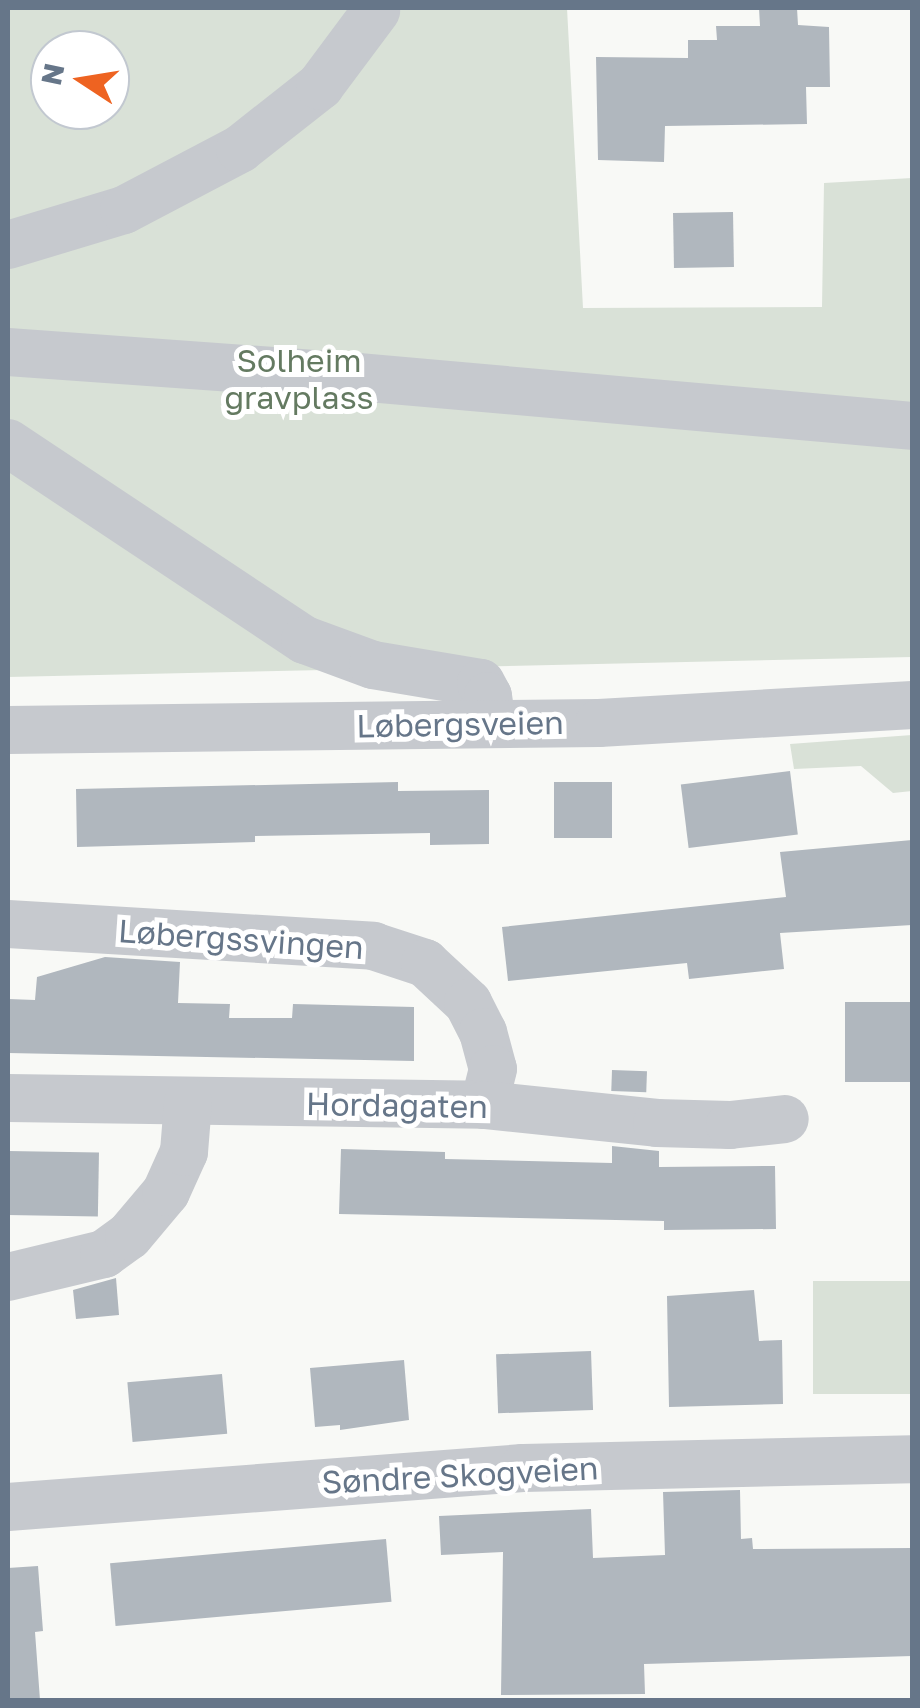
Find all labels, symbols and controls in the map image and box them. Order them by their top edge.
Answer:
north arrow [30,30,130,130]
text: N [34,60,70,88]
park label: Solheim gravplass [224,342,374,417]
street label: Løbergsveien [356,703,564,745]
street label: Løbergssvingen [117,911,365,967]
street label: Hordagaten [306,1084,488,1126]
street label: Søndre Skogveien [321,1449,599,1501]

